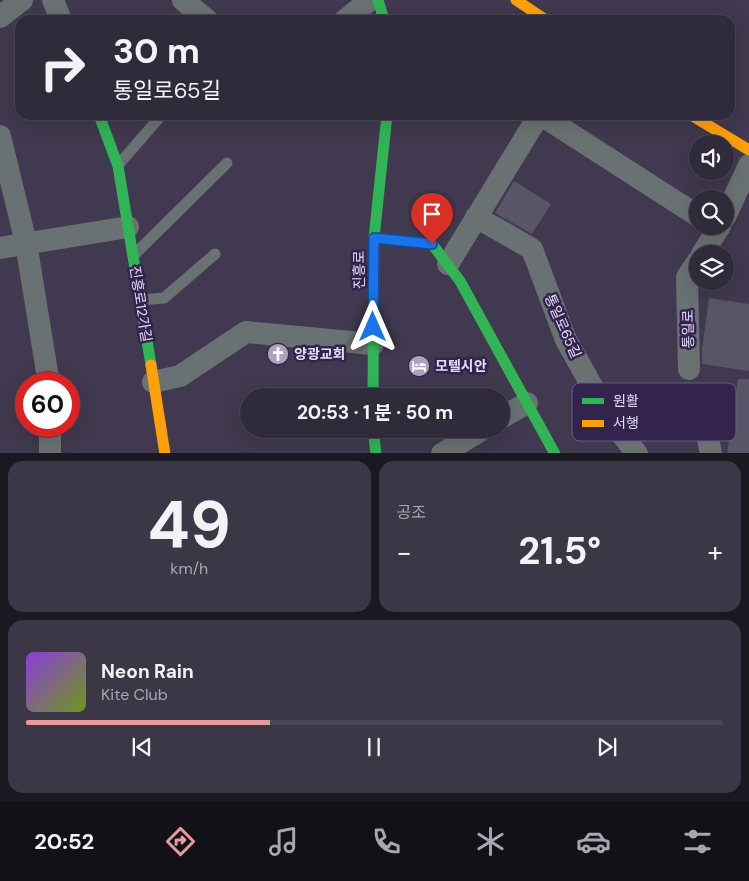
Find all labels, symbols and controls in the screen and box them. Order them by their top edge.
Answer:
text: 30 m [113,28,200,74]
icon: right [30,35,95,100]
text: 통일로65길 [113,76,221,105]
map controls [689,135,734,290]
button: sound [689,135,734,180]
button: search [689,190,734,235]
pin [411,193,453,244]
icon: arrive [418,200,446,228]
button: layers [689,245,734,290]
street label: 진흥로 [350,251,368,289]
street label: 진흥로12가길 [126,265,156,343]
street label: 통일로65길 [541,291,585,361]
position arrow [346,300,398,352]
street label: 통일로 [679,309,697,348]
church icon: 양광교회 [266,342,290,366]
place label: 양광교회 [294,345,346,363]
hotel icon: 모텔시안 [407,354,431,378]
place label: 모텔시안 [435,357,487,375]
speed limit sign: 60 [15,372,80,437]
legend [572,383,736,441]
text: 원활 [613,392,639,410]
text: 20:53 · 1 분 · 50 m [297,400,453,425]
text: 서행 [613,414,639,432]
text: 49 [147,483,231,567]
text: 공조 [397,502,426,523]
text: 21.5° [518,526,601,576]
text: − [397,534,412,571]
text: + [708,534,723,571]
text: km/h [170,558,208,579]
text: Neon Rain [101,659,194,684]
text: Kite Club [101,684,168,705]
icon: previous [128,733,156,761]
icon: pause [360,733,388,761]
icon: next [593,733,621,761]
icon: directions [163,824,198,859]
icon: music [266,824,301,859]
icon: phone [369,824,404,859]
icon: climate [473,824,508,859]
icon: car [576,824,611,859]
icon: filters [680,824,715,859]
text: 20:52 [34,827,94,856]

